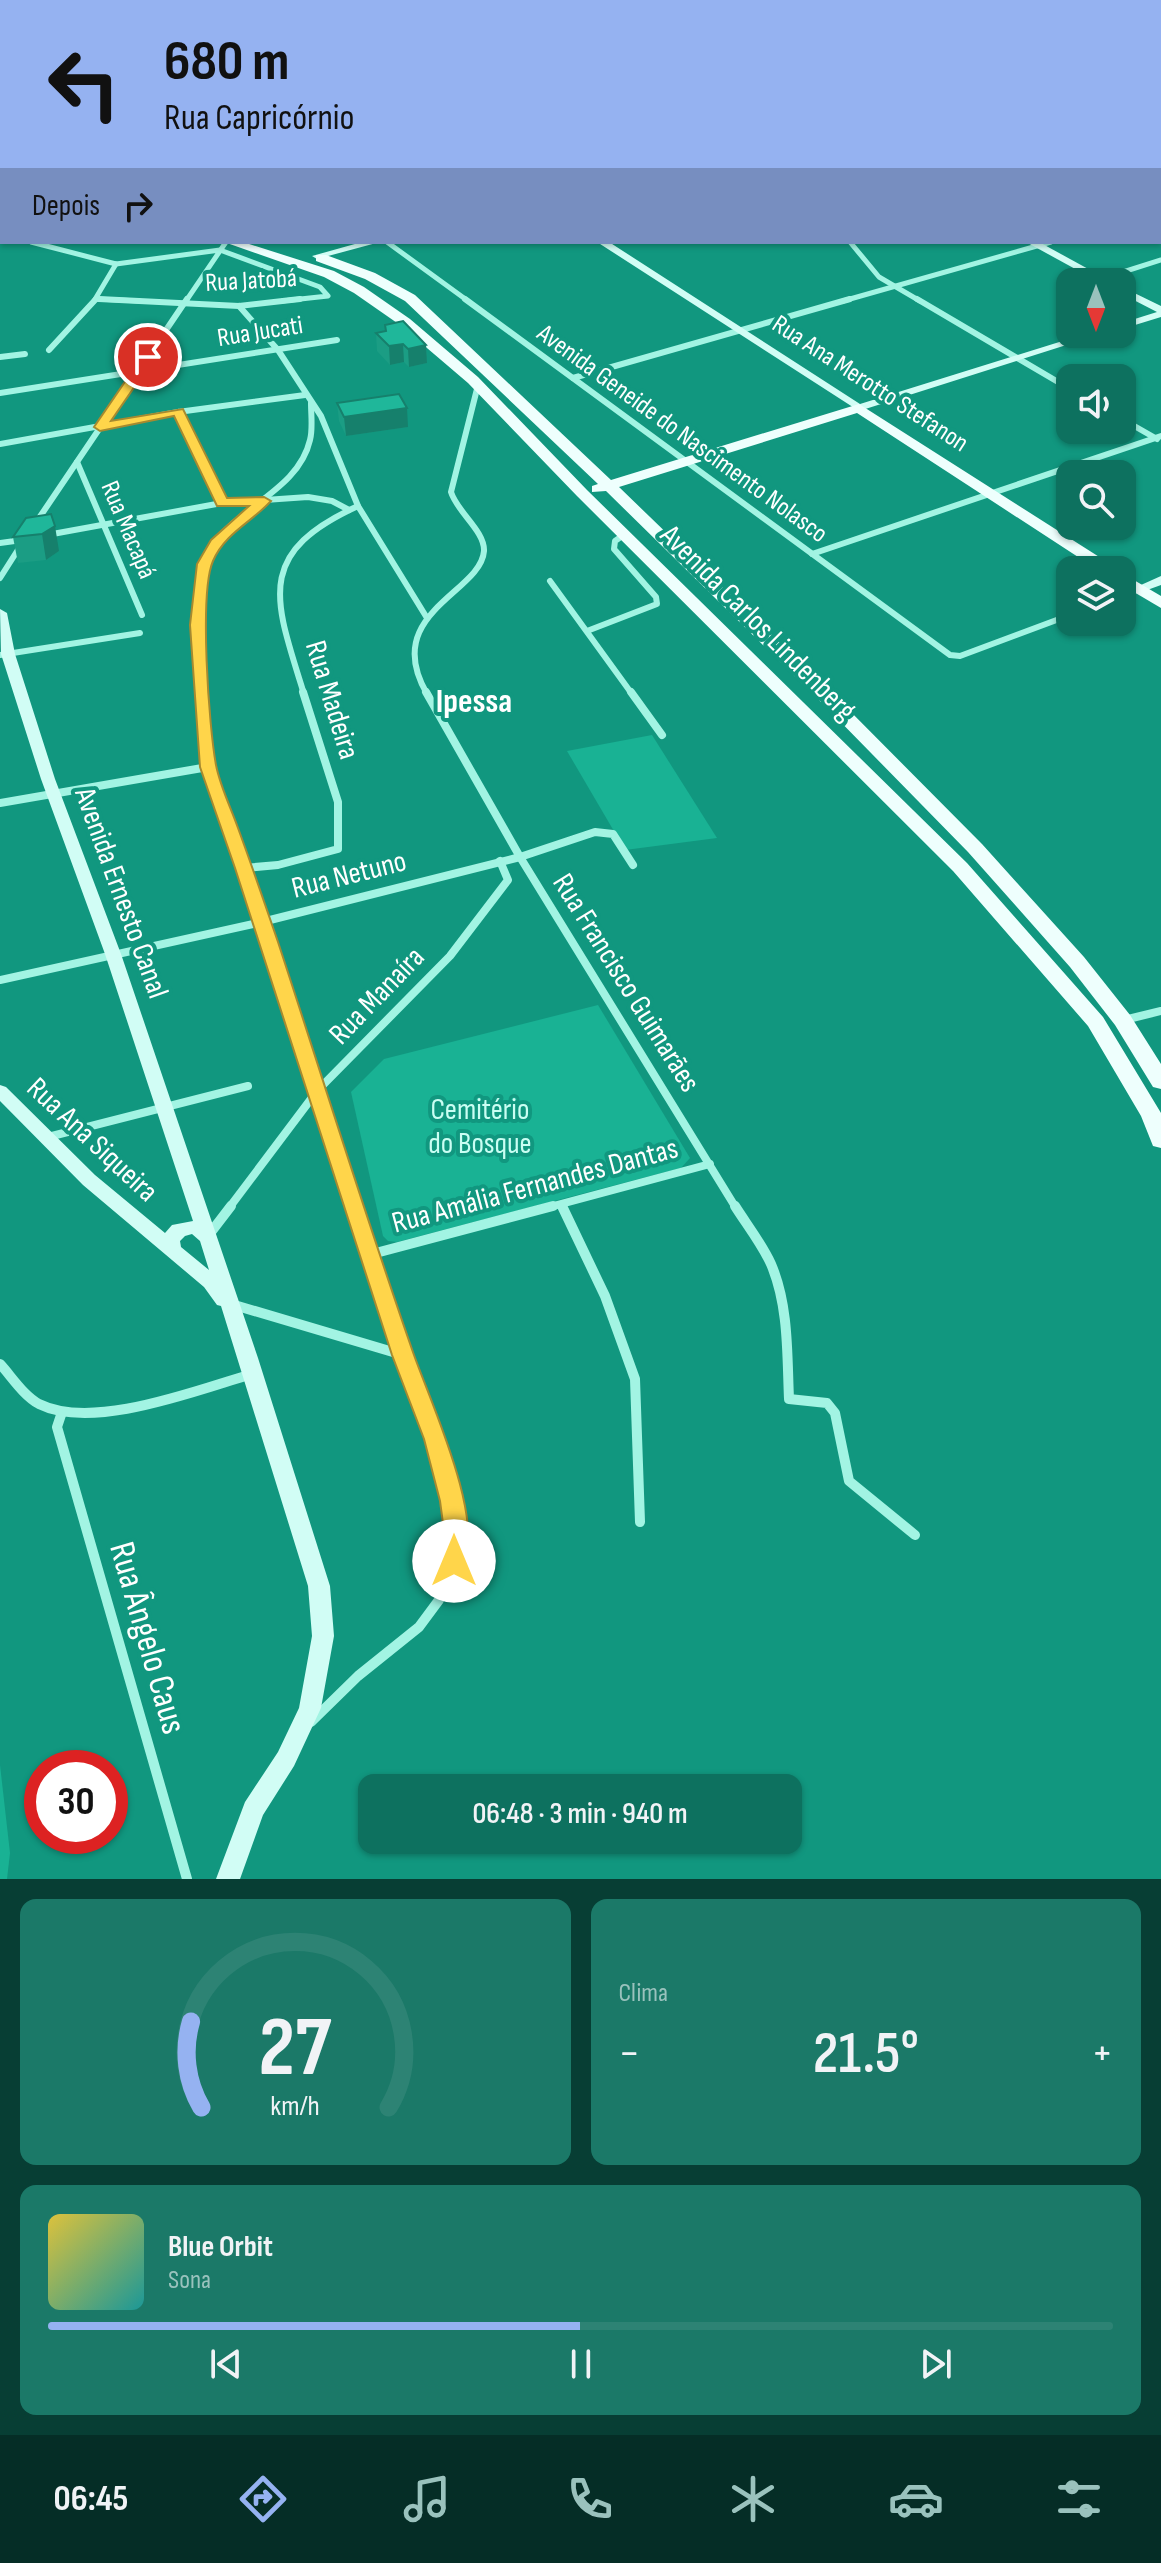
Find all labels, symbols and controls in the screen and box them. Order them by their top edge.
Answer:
text: 680 m [164,29,289,96]
icon: left [32,32,136,136]
text: Rua Capricórnio [164,97,354,140]
icon: right [116,184,160,228]
text: Depois [32,188,100,224]
street label: Rua Jatobá [204,263,298,299]
north arrow [1056,268,1136,348]
map controls [1056,268,1136,636]
street label: Rua Ana Merotto Stefanon [766,309,974,459]
street label: Rua Jucati [215,310,305,354]
street label: Avenida Geneide do Nascimento Nolasco [530,318,833,550]
pin [114,323,182,391]
icon: arrive [126,335,170,379]
button: sound [1056,364,1136,444]
button: search [1056,460,1136,540]
street label: Rua Macapá [94,476,162,584]
street label: Avenida Carlos Lindenberg [652,517,863,728]
button: layers [1056,556,1136,636]
street label: Rua Madeira [297,636,367,764]
district label: Ipessa [436,681,512,722]
street label: Avenida Ernesto Canal [66,782,176,1003]
street label: Rua Netuno [288,843,410,907]
street label: Rua Francisco Guimarães [544,867,708,1099]
street label: Rua Manaíra [322,940,432,1052]
street label: Rua Ana Siqueira [19,1070,165,1210]
park label: Cemitério do Bosque [428,1092,532,1162]
street label: Rua Amália Fernandes Dantas [388,1131,682,1241]
position arrow [412,1519,496,1603]
street label: Rua Ângelo Caus [99,1537,195,1739]
speed limit sign: 30 [24,1750,128,1854]
text: 06:48 · 3 min · 940 m [472,1796,688,1832]
text: Clima [619,1978,668,2009]
text: 27 [259,1999,332,2099]
text: 21.5° [813,2018,919,2090]
text: − [619,2027,640,2080]
text: + [1091,2027,1113,2080]
text: km/h [271,2089,320,2124]
text: Blue Orbit [168,2229,273,2265]
text: Sona [168,2265,211,2296]
icon: previous [204,2342,248,2386]
icon: pause [559,2342,603,2386]
icon: next [914,2342,958,2386]
icon: directions [235,2471,291,2527]
icon: music [399,2471,455,2527]
icon: phone [562,2471,618,2527]
icon: climate [725,2471,781,2527]
icon: car [888,2471,944,2527]
icon: filters [1051,2471,1107,2527]
text: 06:45 [54,2478,128,2521]

